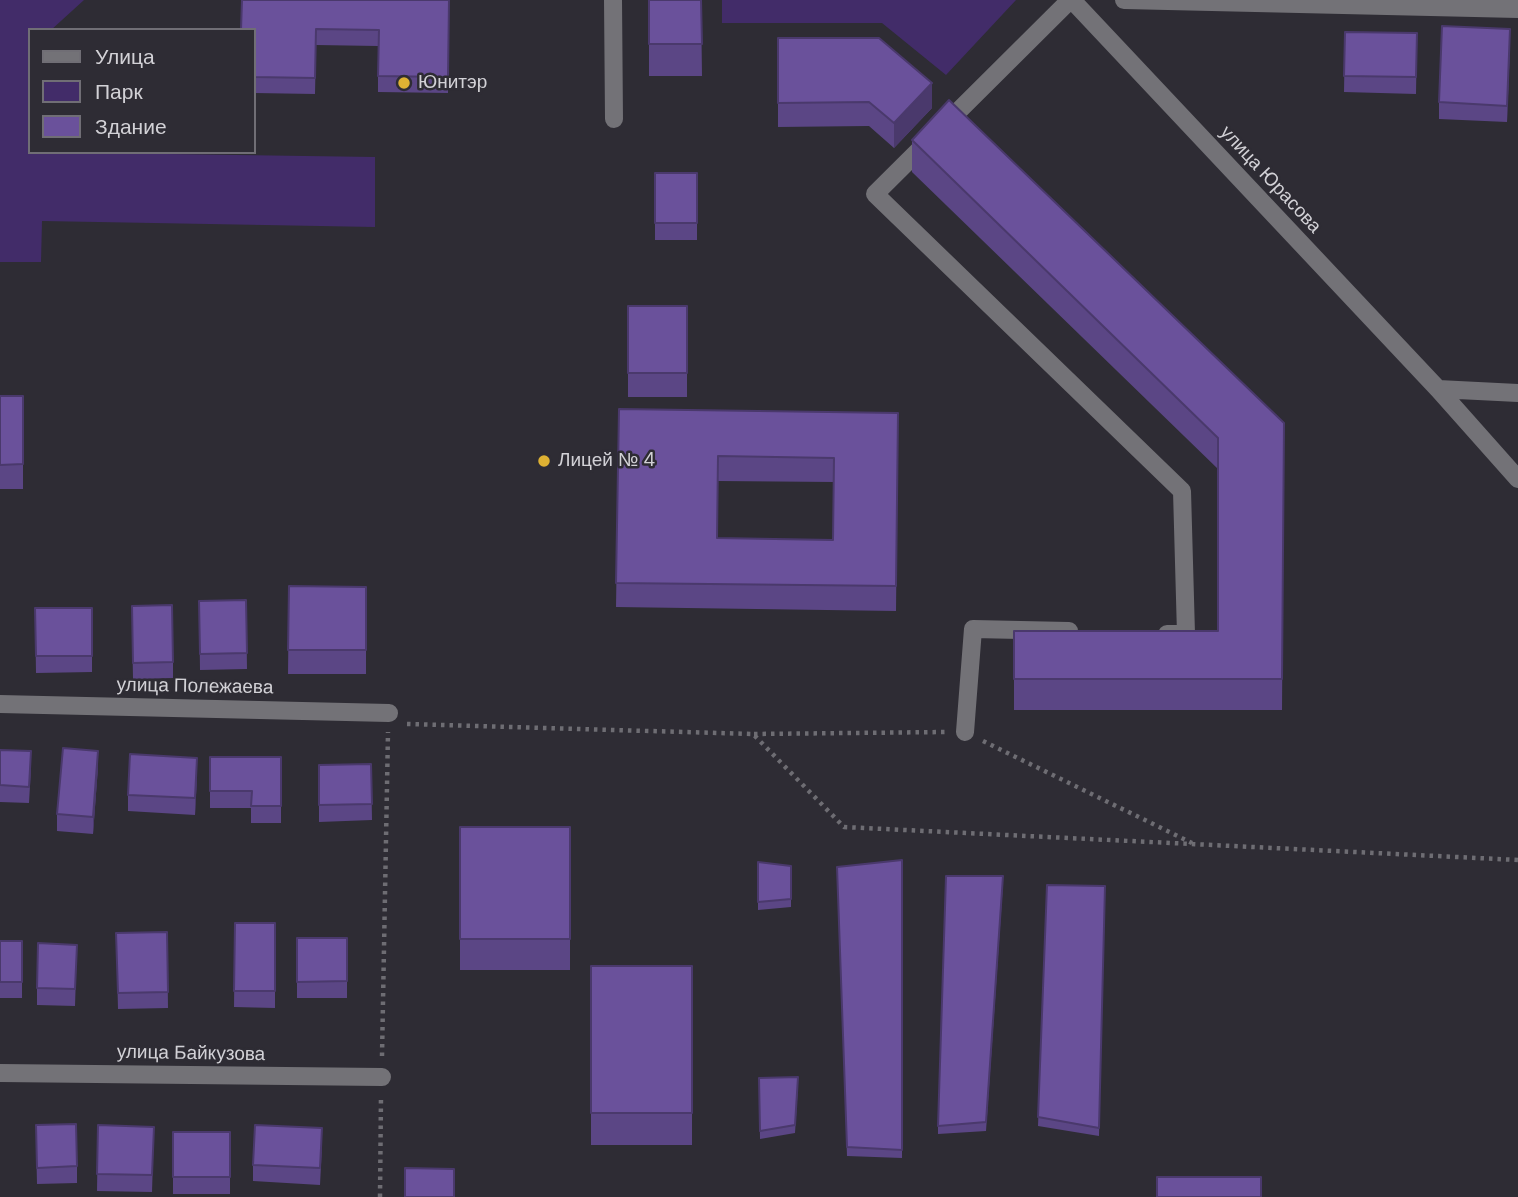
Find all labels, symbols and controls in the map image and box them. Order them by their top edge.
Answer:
legend [28,28,256,154]
text: Улица [95,43,155,71]
place label: Юнитэр [418,72,487,94]
marker: Юнитэр [396,75,412,91]
text: Парк [95,78,143,106]
text: Здание [95,113,167,141]
street label: улица Юрасова [1214,122,1326,238]
place label: Лицей № 4 [558,450,655,472]
marker: Лицей № 4 [536,453,552,469]
street label: улица Полежаева [116,674,274,700]
street label: улица Байкузова [117,1041,265,1067]

